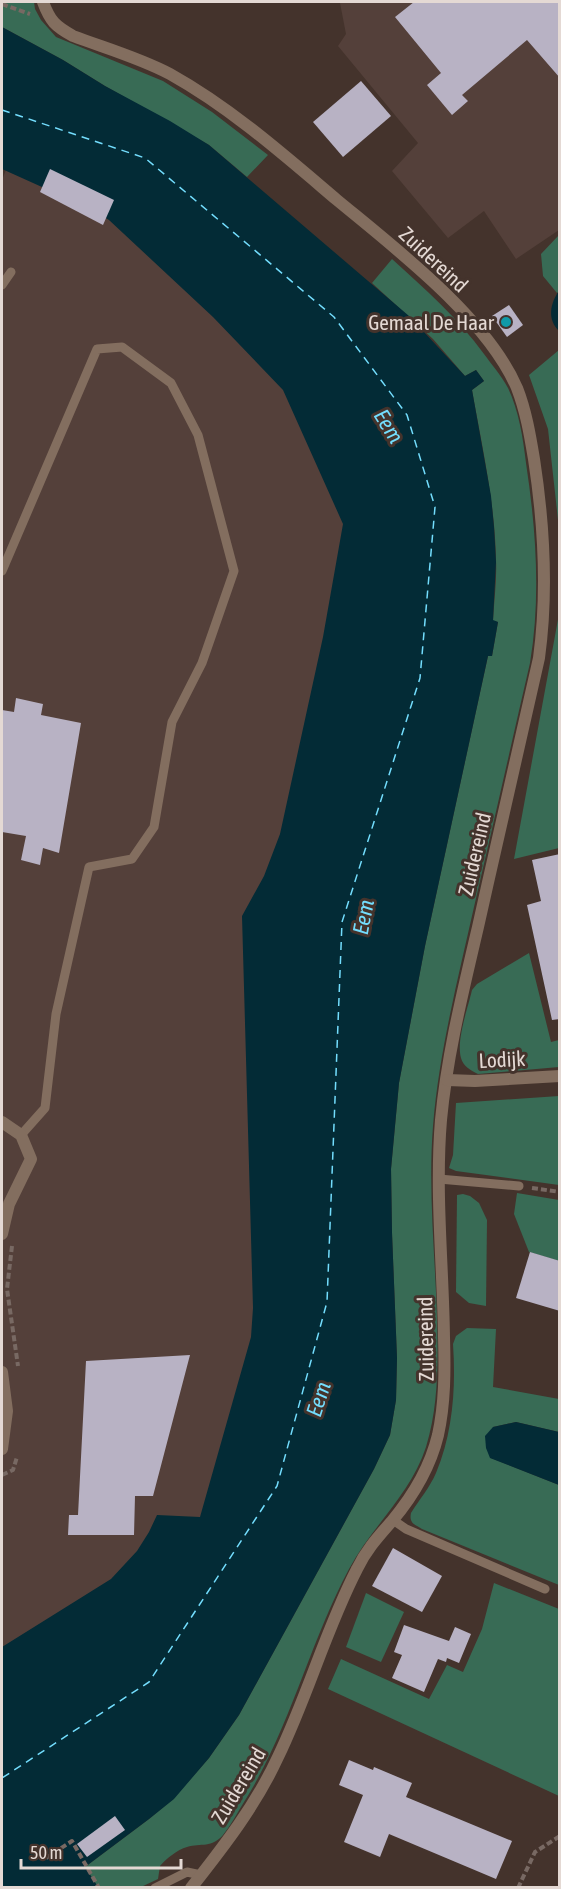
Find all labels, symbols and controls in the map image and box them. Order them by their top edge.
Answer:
street label: Zuidereind [395,221,473,297]
place label: Gemaal De Haar [368,310,495,334]
marker: Gemaal De Haar [499,315,513,329]
water label: Eem [369,404,409,448]
street label: Zuidereind [453,810,495,898]
water label: Eem [347,897,379,937]
street label: Lodijk [478,1046,526,1072]
street label: Zuidereind [412,1296,438,1382]
water label: Eem [300,1378,336,1420]
street label: Zuidereind [206,1743,270,1827]
scale bar [21,1832,182,1870]
text: 50 m [30,1842,62,1863]

